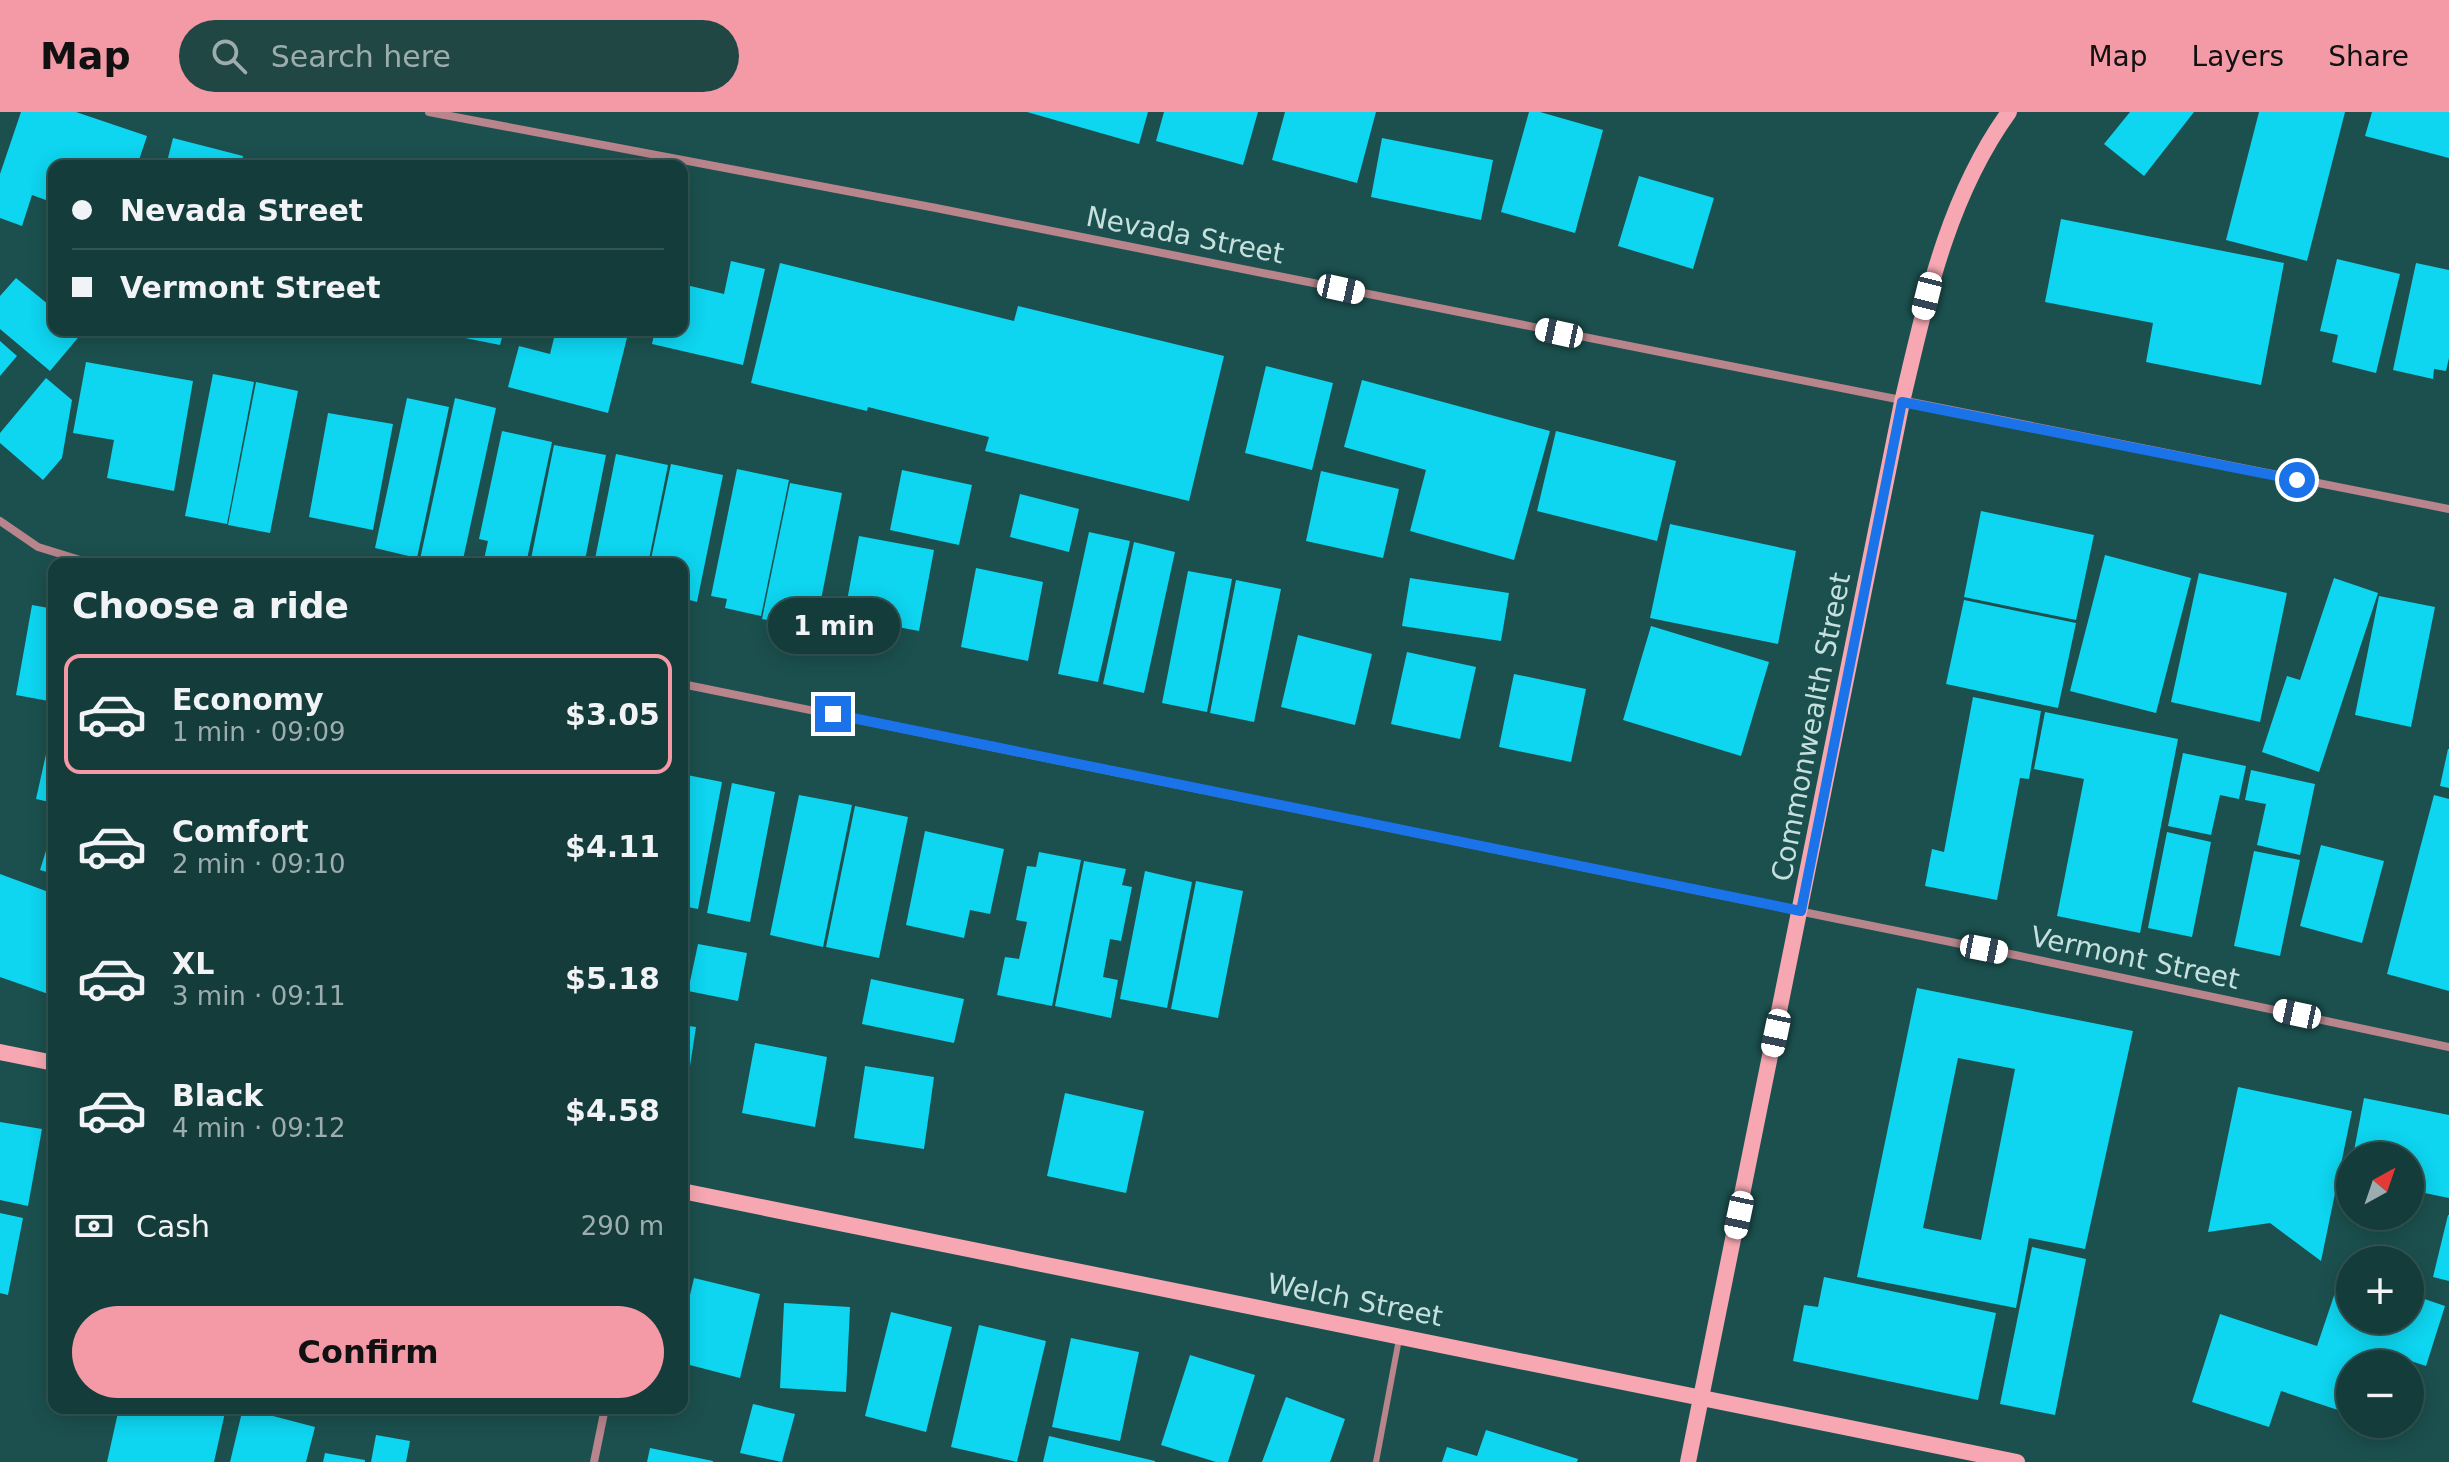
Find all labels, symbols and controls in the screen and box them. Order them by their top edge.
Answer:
search box [179,20,739,92]
text: Map [40,34,131,78]
icon: search [207,34,251,78]
text: Search here [271,39,451,74]
text: Map [2088,40,2148,73]
text: Layers [2192,40,2284,73]
text: Share [2328,40,2409,73]
text: Nevada Street [120,193,363,228]
street label: Nevada Street [1083,200,1287,270]
text: Vermont Street [120,270,381,305]
car [1910,270,1944,322]
car [1315,272,1367,306]
car [1533,316,1585,350]
route start [2279,462,2315,498]
street label: Commonwealth Street [1765,570,1857,884]
text: Choose a ride [72,585,349,626]
callout: 1 min [767,598,899,654]
text: 1 min [793,611,875,641]
icon: car [76,678,148,750]
text: Economy [172,682,324,717]
route end [815,696,851,732]
text: $3.05 [565,697,660,732]
text: 1 min · 09:09 [172,717,346,747]
icon: car [76,810,148,882]
text: Comfort [172,814,309,849]
text: $4.11 [565,829,660,864]
text: 2 min · 09:10 [172,849,346,879]
street label: Vermont Street [2028,920,2242,996]
car [1958,933,2010,965]
icon: car [76,942,148,1014]
text: XL [172,946,214,981]
text: $5.18 [565,961,660,996]
text: 3 min · 09:11 [172,981,346,1011]
car [2271,997,2323,1031]
car [1759,1007,1793,1059]
icon: car [76,1074,148,1146]
text: Black [172,1078,263,1113]
text: $4.58 [565,1093,660,1128]
text: 4 min · 09:12 [172,1113,346,1143]
north arrow [2336,1142,2424,1230]
map controls [2336,1142,2424,1438]
car [1722,1189,1756,1241]
icon: cash [72,1204,116,1248]
text: Cash [136,1209,210,1244]
text: 290 m [581,1211,664,1241]
button: + [2336,1246,2424,1334]
street label: Welch Street [1264,1267,1446,1333]
button: Confirm [72,1306,664,1398]
button: − [2336,1350,2424,1438]

